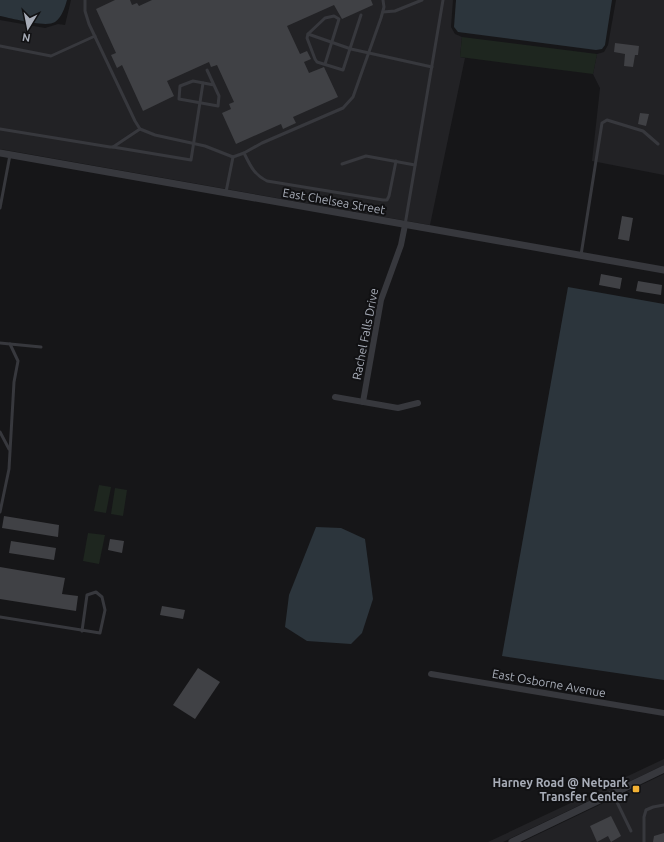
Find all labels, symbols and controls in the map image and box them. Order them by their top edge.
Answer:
north arrow [8,8,48,48]
text: N [21,31,31,44]
street label: East Chelsea Street [282,186,387,216]
street label: Rachel Falls Drive [350,287,380,381]
street label: East Osborne Avenue [491,667,607,699]
place label: Harney Road @ Netpark Transfer Center [492,776,628,803]
marker: Harney Road @ Netpark Transfer Center [631,784,641,794]

